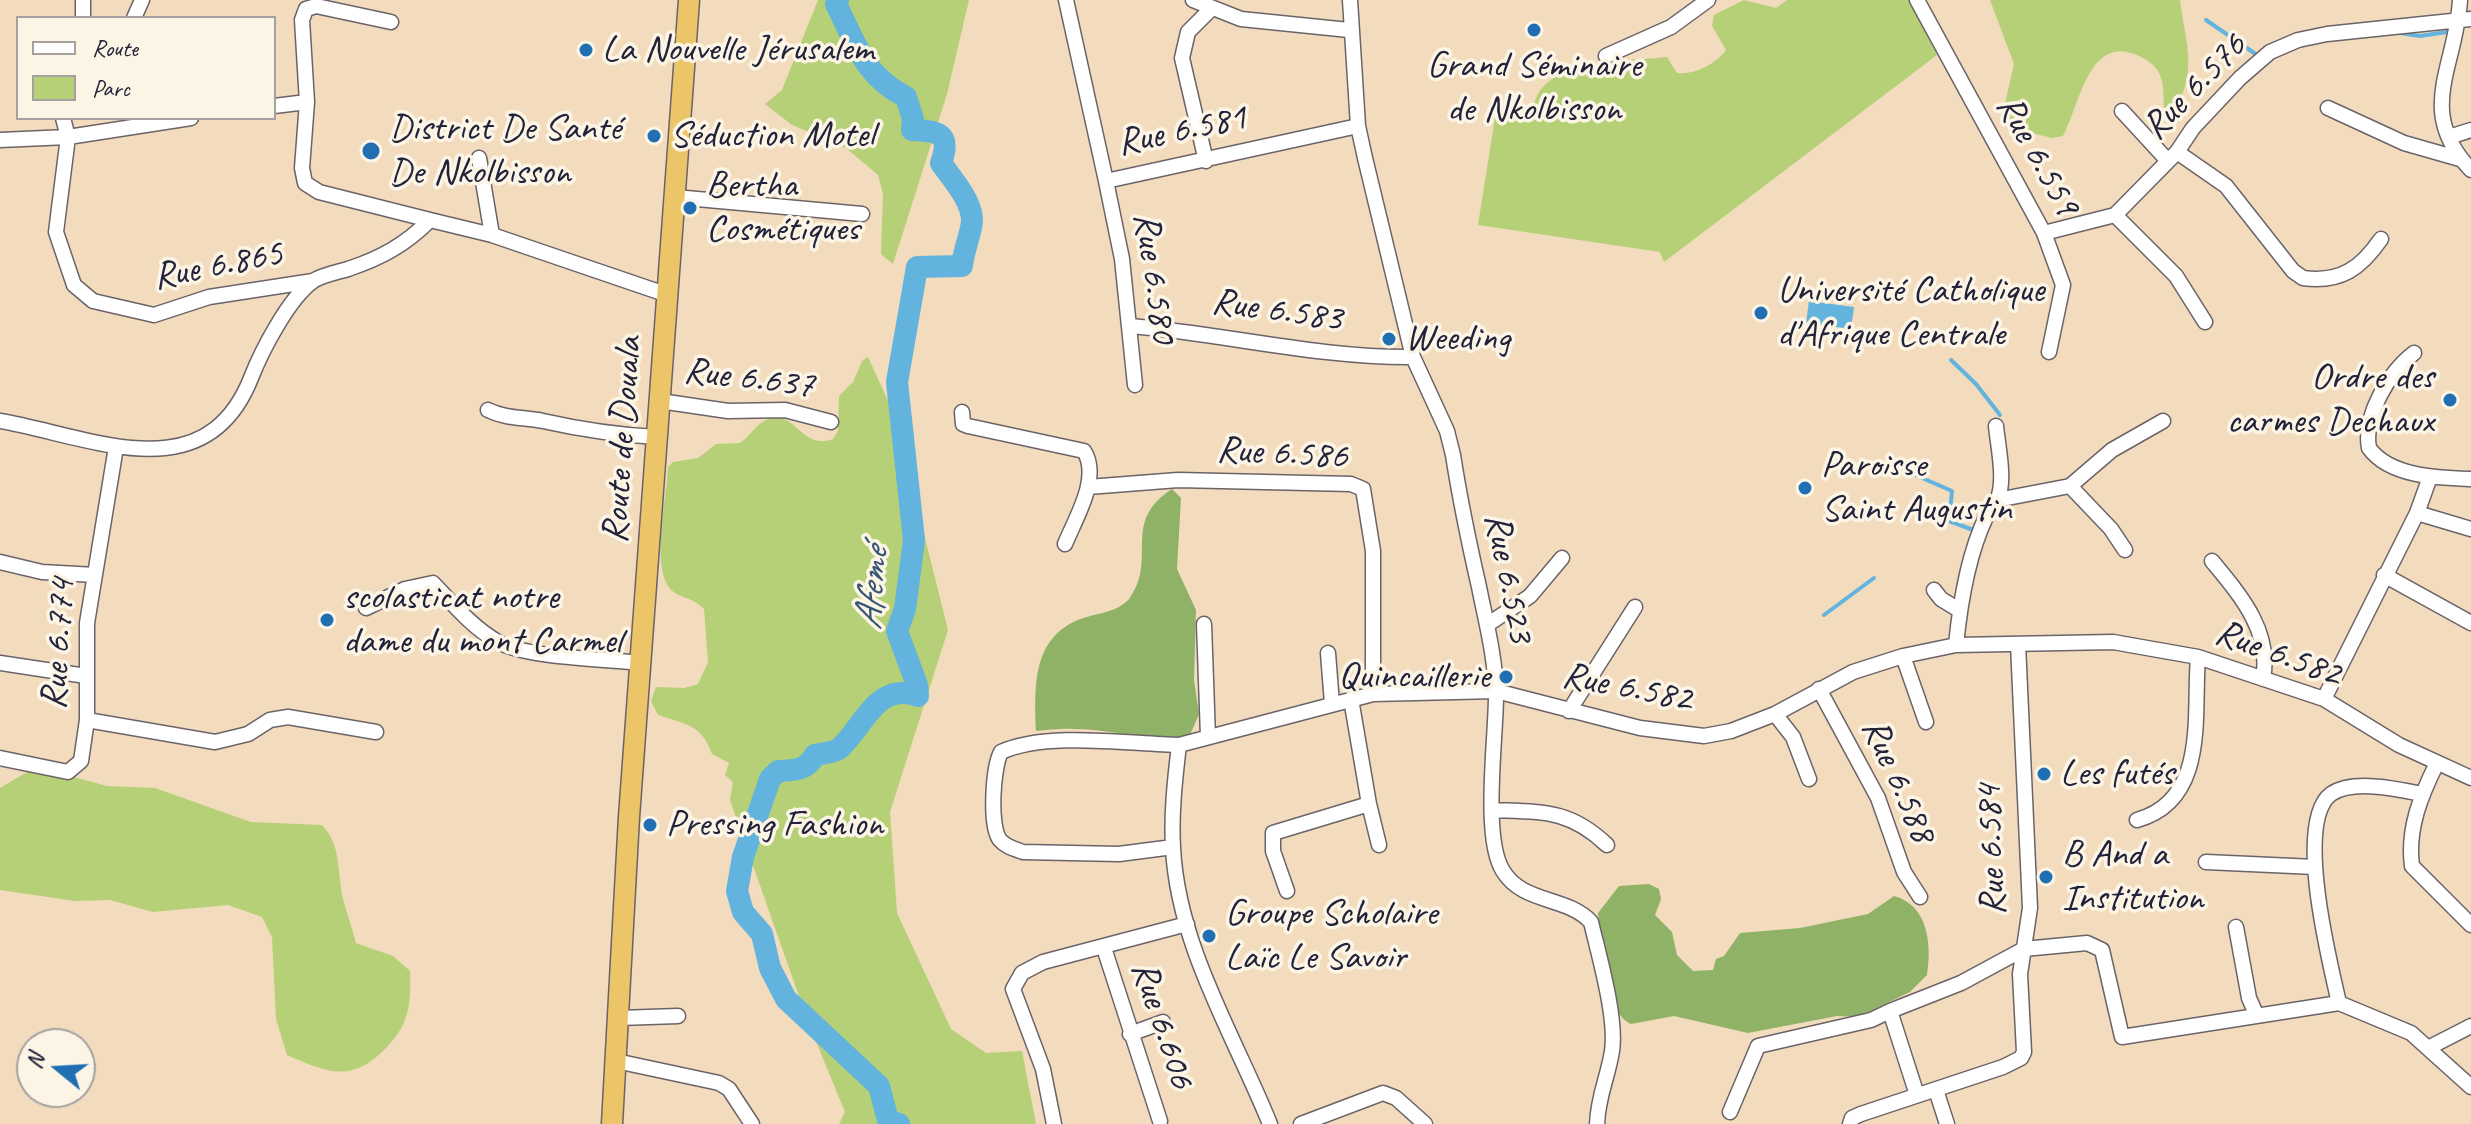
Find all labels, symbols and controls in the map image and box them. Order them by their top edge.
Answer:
legend [16,16,276,120]
marker: Grand Séminaire de Nkolbisson [1525,21,1543,39]
street label: Rue 6.576 [2133,24,2257,150]
place label: La Nouvelle Jérusalem [602,27,874,73]
text: Route [92,33,138,63]
marker: La Nouvelle Jérusalem [577,41,595,59]
place label: Grand Séminaire de Nkolbisson [1427,43,1641,132]
text: Parc [92,73,130,103]
street label: Rue 6.559 [1985,88,2089,224]
street label: Rue 6.581 [1113,95,1251,167]
place label: District De Santé De Nkolbisson [389,106,621,196]
place label: Séduction Motel [670,113,874,159]
marker: Séduction Motel [645,127,663,145]
marker: District De Santé De Nkolbisson [360,140,382,162]
place label: Bertha Cosmétiques [706,163,859,252]
marker: Bertha Cosmétiques [681,199,699,217]
street label: Rue 6.580 [1122,210,1186,346]
street label: Rue 6.865 [149,231,287,301]
place label: Université Catholique d'Afrique Centrale [1777,268,2044,358]
street label: Rue 6.583 [1209,279,1345,343]
marker: Université Catholique d'Afrique Centrale [1752,304,1770,322]
place label: Weeding [1405,316,1510,362]
marker: Weeding [1380,330,1398,348]
street label: Route de Douala [593,335,653,545]
street label: Rue 6.637 [681,348,817,410]
place label: Ordre des carmes Dechaux [2227,355,2434,444]
marker: Ordre des carmes Dechaux [2441,391,2459,409]
street label: Rue 6.586 [1215,428,1349,480]
place label: Paroisse Saint Augustin [1821,443,2012,532]
marker: Paroisse Saint Augustin [1796,479,1814,497]
street label: Rue 6.523 [1473,509,1543,647]
water label: Afemé [846,546,900,632]
place label: scolasticat notre dame du mont Carmel [343,575,622,664]
street label: Rue 6.774 [32,577,86,711]
street label: Rue 6.582 [2209,610,2347,698]
marker: scolasticat notre dame du mont Carmel [318,611,336,629]
street label: Rue 6.582 [1558,653,1696,723]
place label: Quincaillerie [1338,654,1490,700]
marker: Quincaillerie [1497,668,1515,686]
street label: Rue 6.588 [1851,712,1945,850]
place label: Les futés [2060,751,2174,797]
marker: Les futés [2035,765,2053,783]
street label: Rue 6.584 [1967,784,2017,916]
place label: Pressing Fashion [666,802,883,848]
marker: Pressing Fashion [641,816,659,834]
place label: B And a Institution [2062,832,2203,922]
marker: B And a Institution [2037,868,2055,886]
place label: Groupe Scholaire Laïc Le Savoir [1225,891,1437,980]
marker: Groupe Scholaire Laïc Le Savoir [1200,927,1218,945]
street label: Rue 6.606 [1120,956,1204,1094]
north arrow [16,1028,96,1108]
text: N [20,1050,50,1072]

